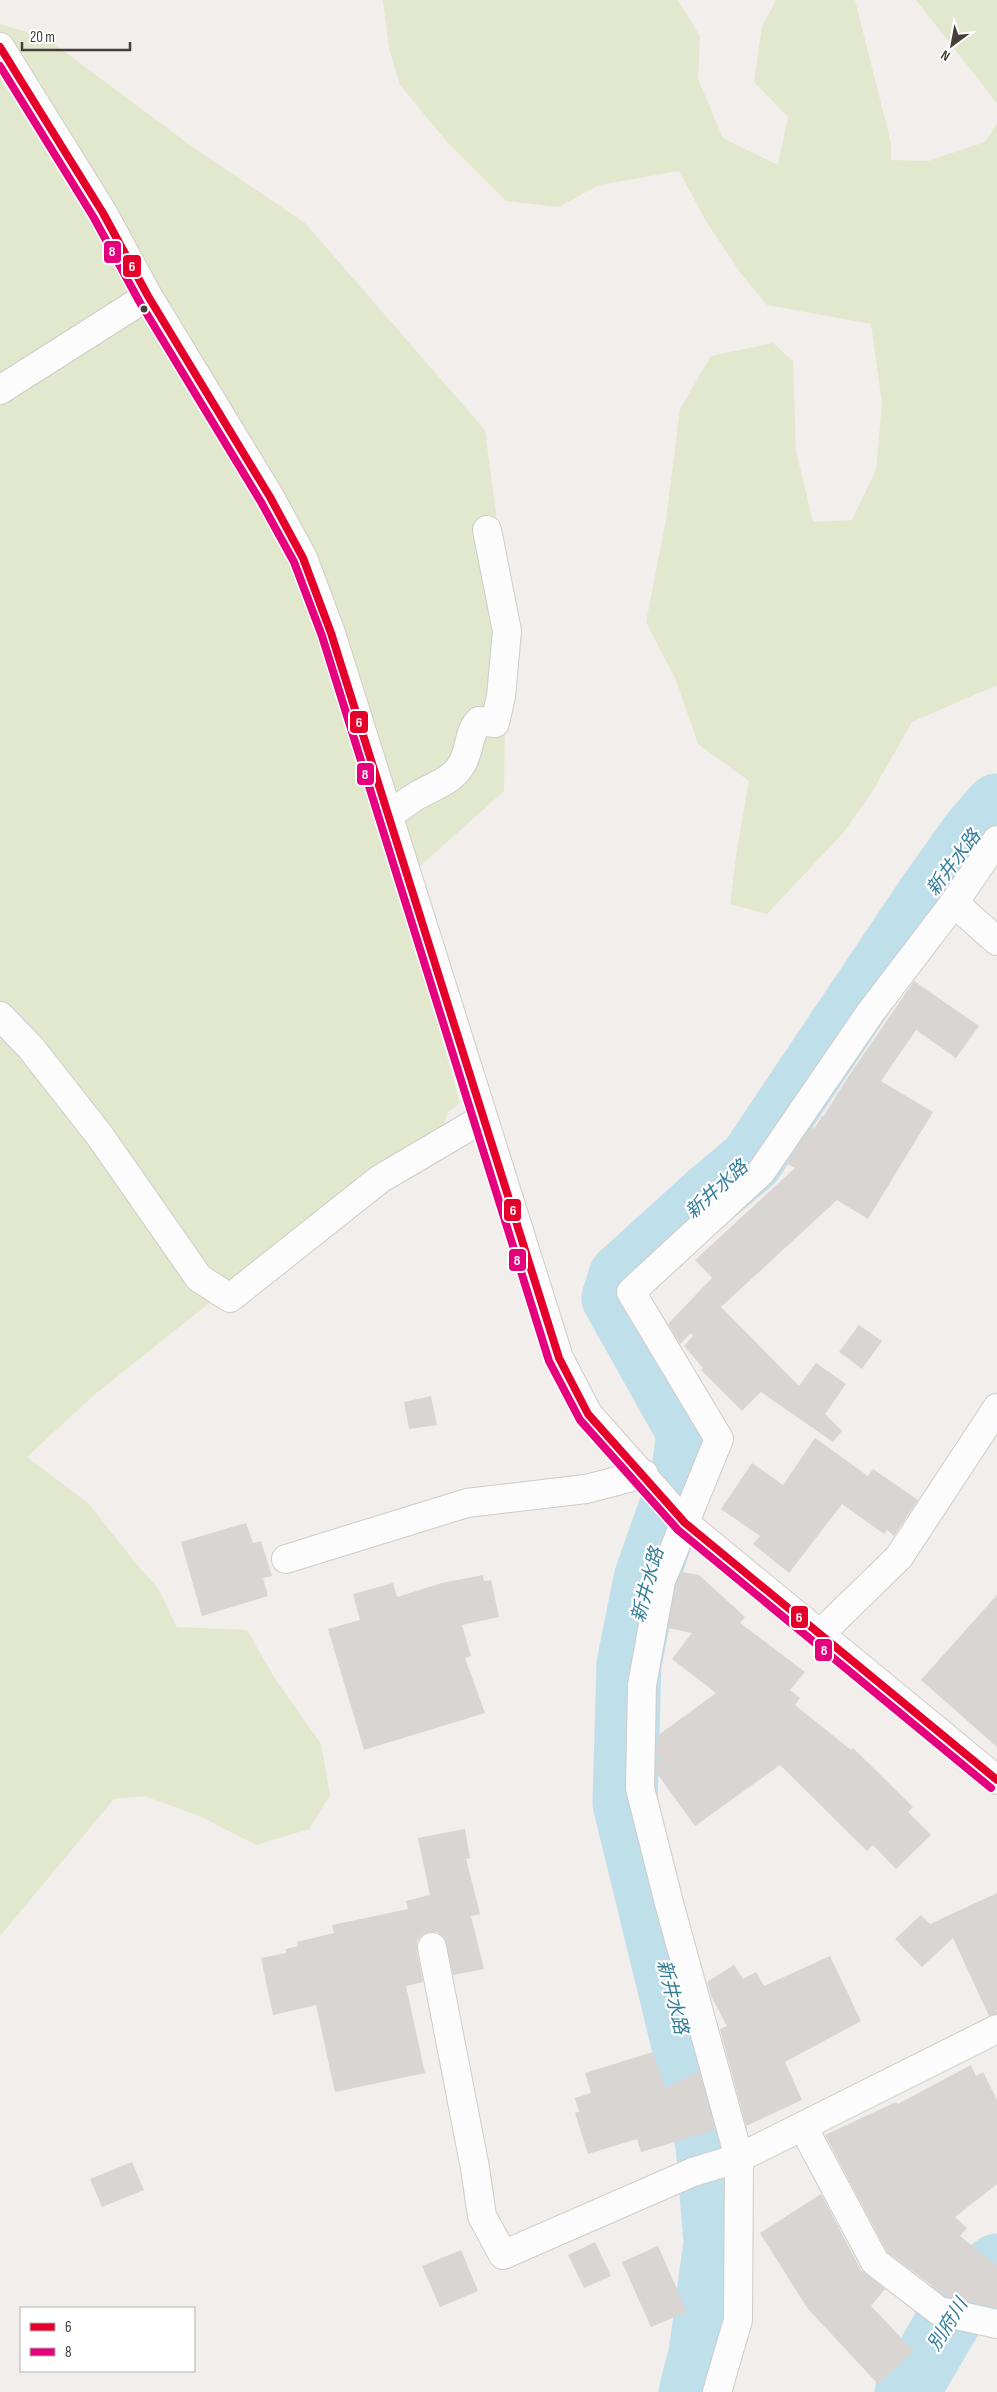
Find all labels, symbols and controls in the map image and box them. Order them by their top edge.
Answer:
scale bar [22,20,130,52]
north arrow [927,20,977,70]
text: 20 m [30,28,55,47]
text: N [938,46,953,65]
line badge: 8 [103,240,122,264]
text: 8 [109,243,116,260]
line badge: 6 [122,254,142,278]
text: 6 [129,258,136,275]
unlabelled marker [139,304,149,314]
line badge: 6 [349,710,369,734]
text: 6 [356,714,363,731]
line badge: 8 [356,762,375,786]
text: 8 [362,766,369,783]
water label: 新井水路 [922,824,987,900]
water label: 新井水路 [681,1155,754,1224]
line badge: 6 [503,1198,522,1222]
text: 6 [510,1202,517,1219]
line badge: 8 [508,1248,527,1272]
text: 8 [514,1252,521,1269]
water label: 新井水路 [627,1543,669,1625]
line badge: 6 [790,1605,809,1629]
text: 6 [796,1609,803,1626]
line badge: 8 [814,1638,833,1662]
text: 8 [821,1642,828,1659]
water label: 新井水路 [652,1957,693,2039]
water label: 別府川 [923,2293,974,2355]
legend [20,2307,195,2372]
text: 6 [65,2318,72,2337]
text: 8 [65,2343,72,2362]

